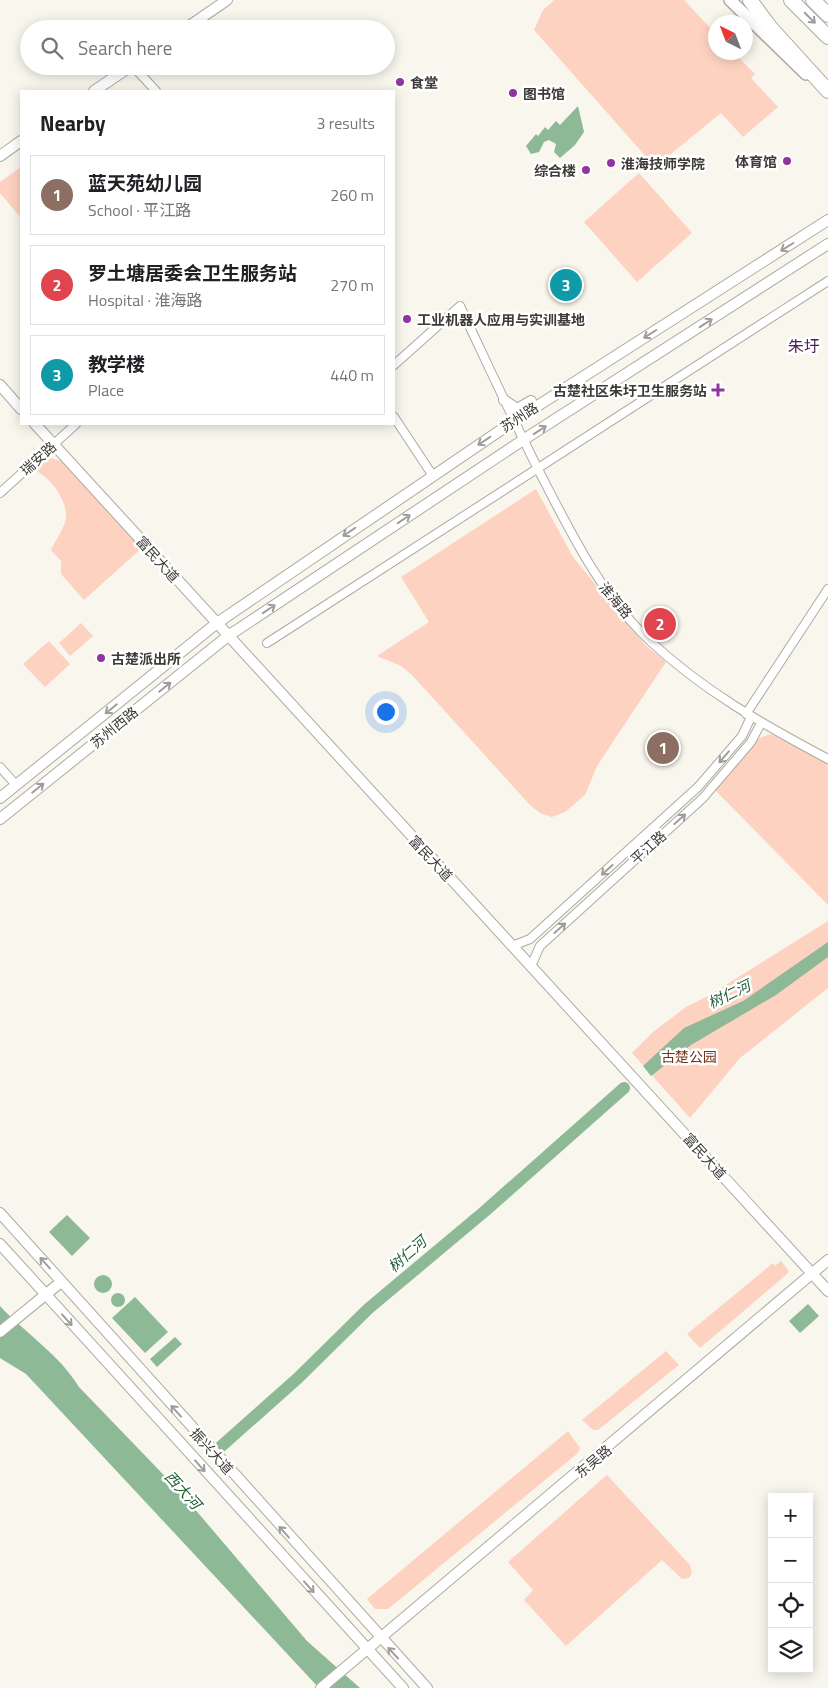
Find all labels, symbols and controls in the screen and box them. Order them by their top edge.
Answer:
one-way arrow [803,12,815,24]
north arrow [708,15,753,60]
search box [20,20,395,75]
text: Search here [78,33,172,62]
icon: search [38,34,66,62]
place label: 食堂 [410,72,438,93]
marker: 食堂 [394,76,406,88]
place label: 图书馆 [523,83,565,104]
marker: 图书馆 [507,87,519,99]
text: Nearby [40,107,105,139]
text: 3 results [316,111,375,135]
place label: 体育馆 [735,151,777,172]
place label: 淮海技师学院 [621,153,705,174]
marker: 体育馆 [781,155,793,167]
marker: 淮海技师学院 [605,157,617,169]
place label: 综合楼 [534,160,576,181]
marker: 综合楼 [580,164,592,176]
text: 蓝天苑幼儿园 [88,168,202,197]
text: 1 [53,183,61,207]
text: 260 m [330,183,374,207]
text: School · 平江路 [88,198,191,222]
one-way arrow [780,242,794,252]
text: 罗土塘居委会卫生服务站 [88,258,297,287]
pin: 3 [550,266,582,304]
text: 2 [53,273,61,297]
text: 270 m [330,273,374,297]
text: Hospital · 淮海路 [88,288,202,312]
place label: 工业机器人应用与实训基地 [417,309,585,330]
marker: 工业机器人应用与实训基地 [401,313,413,325]
one-way arrow [699,318,713,328]
one-way arrow [643,329,657,339]
district label: 朱圩 [788,334,820,358]
text: 教学楼 [88,349,145,378]
text: 3 [53,363,61,387]
text: 440 m [330,363,374,387]
text: Place [88,378,124,402]
place label: 古楚社区朱圩卫生服务站 [553,380,707,401]
marker: 古楚社区朱圩卫生服务站 [711,383,725,397]
street label: 苏州路 [496,397,542,437]
one-way arrow [532,424,546,434]
street label: 瑞安路 [15,436,61,480]
one-way arrow [477,436,491,446]
one-way arrow [397,514,411,524]
one-way arrow [343,527,357,537]
street label: 富民大道 [131,531,185,587]
street label: 淮海路 [594,577,638,623]
one-way arrow [262,604,276,615]
pin: 2 [644,605,676,643]
place label: 古楚派出所 [111,648,181,669]
marker: 古楚派出所 [95,652,107,664]
one-way arrow [158,681,171,692]
your location [373,699,399,725]
street label: 苏州西路 [86,701,142,753]
one-way arrow [104,703,117,714]
pin: 1 [647,729,679,767]
one-way arrow [718,751,729,764]
one-way arrow [31,783,44,794]
one-way arrow [673,813,686,825]
street label: 平江路 [625,825,671,869]
street label: 富民大道 [404,830,458,886]
one-way arrow [601,864,614,875]
one-way arrow [553,922,566,934]
water label: 树仁河 [704,972,757,1014]
park label: 古楚公园 [661,1046,717,1067]
street label: 富民大道 [678,1128,732,1184]
water label: 树仁河 [382,1229,434,1277]
one-way arrow [39,1257,50,1270]
one-way arrow [61,1314,73,1327]
one-way arrow [170,1404,182,1417]
street label: 振兴大道 [185,1423,239,1479]
street label: 东吴路 [570,1439,616,1483]
one-way arrow [194,1460,206,1473]
water label: 西大河 [159,1466,209,1517]
map controls [768,1493,813,1673]
button: + [768,1493,813,1538]
one-way arrow [279,1525,290,1538]
button: − [768,1538,813,1583]
one-way arrow [303,1580,315,1593]
button: locate [768,1583,813,1628]
button: layers [768,1628,813,1673]
one-way arrow [387,1646,399,1659]

